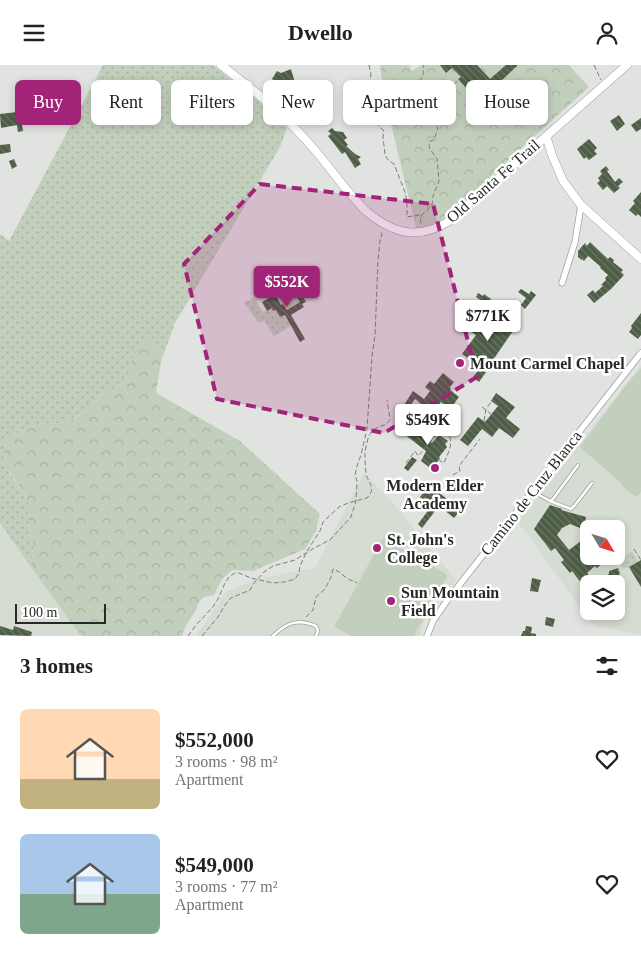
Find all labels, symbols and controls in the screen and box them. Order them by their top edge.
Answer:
icon: menu [20,19,48,47]
icon: person [593,19,621,47]
text: Dwello [288,20,353,45]
chip: Buy [15,80,81,125]
chip: Rent [91,80,161,125]
chip: Filters [171,80,253,125]
chip: New [263,80,333,125]
chip: Apartment [343,80,456,125]
chip: House [466,80,548,125]
street label: Old Santa Fe Trail [443,136,543,226]
pin: $552K [252,265,322,308]
text: $552K [265,273,309,290]
pin: $771K [453,299,523,342]
text: $771K [466,307,510,324]
place label: Mount Carmel Chapel [470,355,625,373]
marker: Mount Carmel Chapel [454,357,466,369]
pin: $549K [393,403,463,446]
text: $549K [406,411,450,428]
street label: Camino de Cruz Blanca [477,427,585,559]
marker: Modern Elder Academy [429,462,441,474]
place label: Modern Elder Academy [386,477,484,513]
north arrow [580,520,625,565]
map controls [580,520,625,620]
place label: St. John's College [387,531,454,567]
marker: St. John's College [371,542,383,554]
button: layers [580,575,625,620]
place label: Sun Mountain Field [401,584,499,619]
marker: Sun Mountain Field [385,595,397,607]
scale bar [15,601,106,624]
text: 100 m [22,605,57,620]
icon: filters [593,652,621,680]
text: 3 homes [20,654,93,678]
text: $552,000 [175,728,254,752]
icon: home [60,729,120,789]
icon: heart [593,745,621,773]
text: 3 rooms · 98 m² [175,753,278,770]
text: Apartment [175,771,243,788]
text: $549,000 [175,853,254,877]
icon: home [60,854,120,914]
icon: heart [593,870,621,898]
text: 3 rooms · 77 m² [175,878,278,895]
text: Apartment [175,896,243,913]

